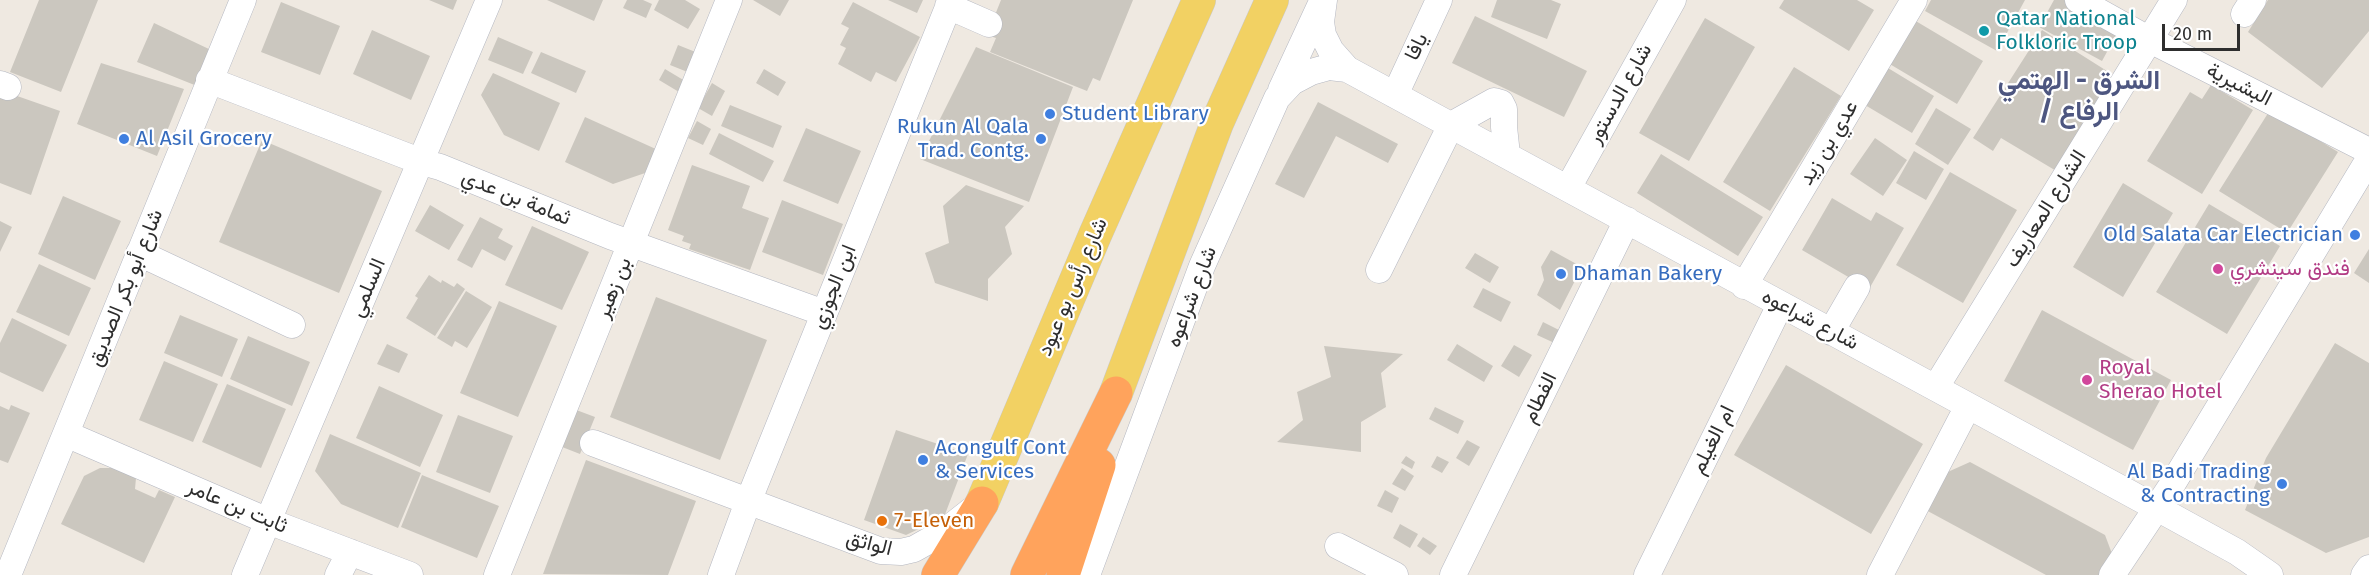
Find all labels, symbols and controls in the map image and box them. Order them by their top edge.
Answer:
place label: Qatar National Folkloric Troop [1996,6,2137,56]
scale bar [2165,12,2243,50]
text: 20 m [2173,23,2212,45]
marker: Qatar National Folkloric Troop [1977,24,1991,38]
street label: يافا [1400,29,1434,65]
street label: شارع الدستور [1582,40,1658,148]
street label: البشيرية [2202,58,2276,112]
district label: الشرق - الهتمي / الرفاع [1998,65,2160,128]
street label: عدي بن زيد [1794,96,1864,190]
place label: Student Library [1062,101,1209,127]
marker: Student Library [1043,107,1057,121]
place label: Rukun Al Qala Trad. Contg. [897,114,1029,164]
place label: Al Asil Grocery [136,126,272,152]
marker: Al Asil Grocery [117,132,131,146]
marker: Rukun Al Qala Trad. Contg. [1034,132,1048,146]
street label: الشارع المعاريف [2000,146,2092,272]
street label: ثمامة بن عدي [458,165,574,231]
street label: شارع أبو بكر الصديق [83,206,169,370]
street label: شارع رأس بو عبود [1033,214,1113,360]
place label: Old Salata Car Electrician [2103,222,2343,248]
marker: Old Salata Car Electrician [2348,228,2362,242]
street label: ابن الجوزي [806,241,862,333]
street label: شارع شراعوه [1161,243,1223,351]
street label: بن زهير [590,254,638,322]
street label: السلمي [344,255,392,321]
place label: فندق سينشري [2230,256,2350,282]
place label: Dhaman Bakery [1573,261,1722,287]
marker: فندق سينشري [2211,262,2225,276]
marker: Dhaman Bakery [1554,267,1568,281]
street label: شارع شراعوه [1757,284,1863,356]
place label: Royal Sherao Hotel [2099,355,2222,405]
street label: الفطام [1517,368,1563,428]
marker: Royal Sherao Hotel [2080,373,2094,387]
street label: ام الغيلم [1686,401,1740,479]
place label: Acongulf Cont & Services [935,435,1066,485]
marker: Acongulf Cont & Services [916,453,930,467]
place label: Al Badi Trading & Contracting [2127,459,2270,509]
street label: ثابت بن عامر [183,475,291,539]
marker: Al Badi Trading & Contracting [2275,477,2289,491]
place label: 7-Eleven [894,508,974,534]
marker: 7-Eleven [875,514,889,528]
street label: الواثق [843,526,895,562]

